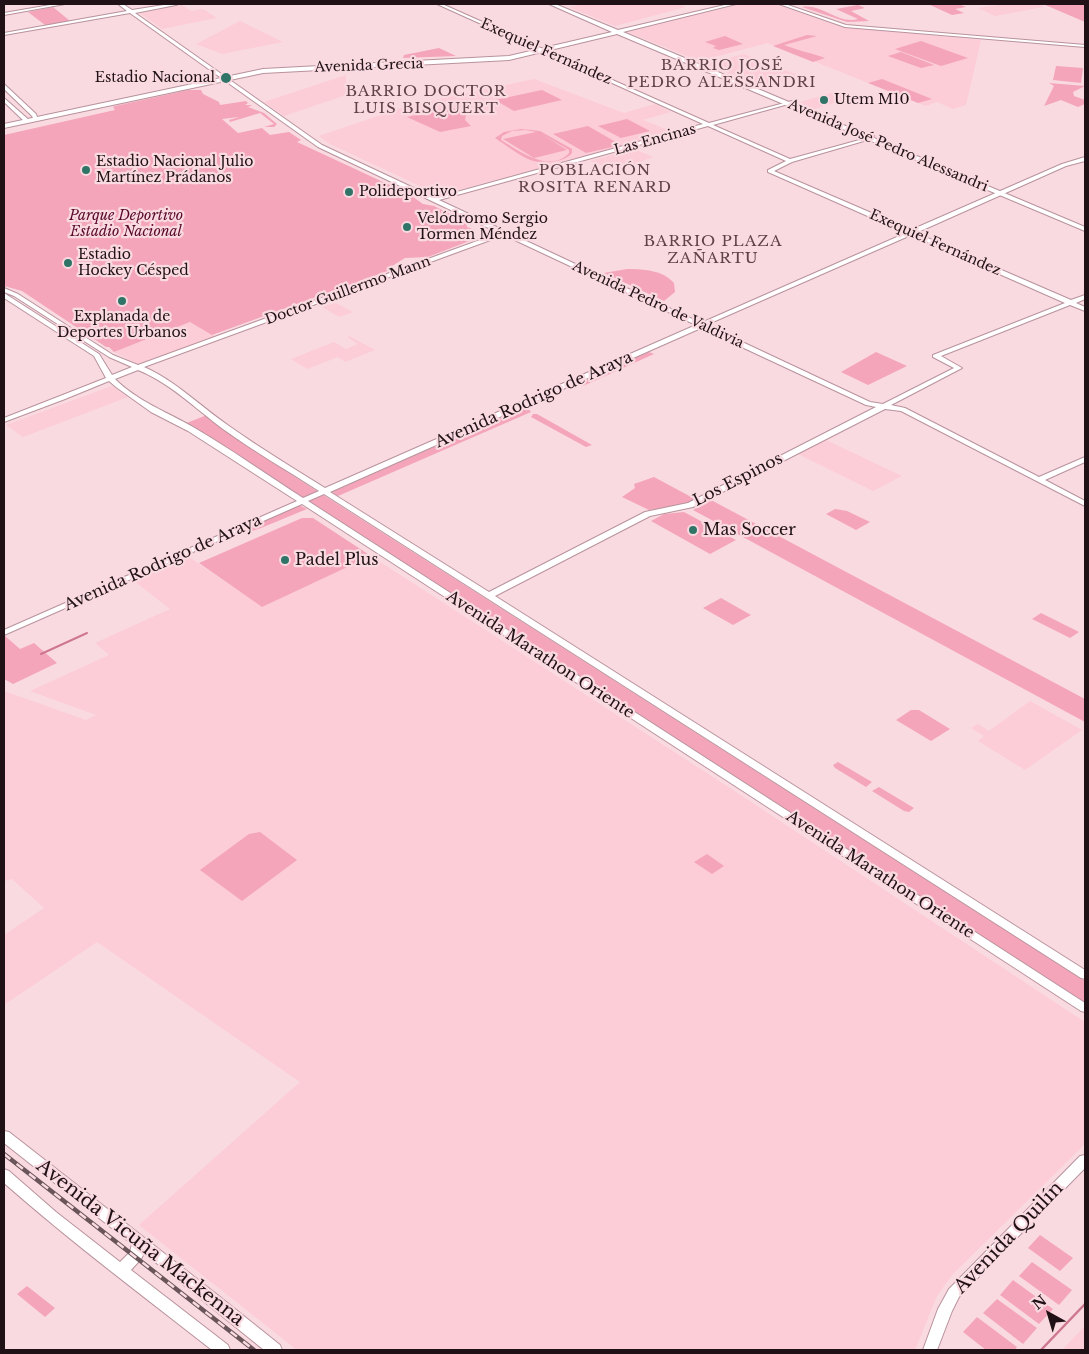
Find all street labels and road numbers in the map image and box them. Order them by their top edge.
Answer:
street label: Exequiel Fernández [478,15,614,89]
street label: Avenida Grecia [314,56,424,76]
street label: Avenida José Pedro Alessandri [786,96,990,196]
street label: Las Encinas [612,121,698,159]
street label: Exequiel Fernández [867,206,1003,280]
street label: Doctor Guillermo Mann [263,253,433,329]
street label: Avenida Pedro de Valdivia [570,258,746,352]
street label: Avenida Rodrigo de Araya [432,348,636,452]
street label: Los Espinos [690,449,786,511]
street label: Avenida Rodrigo de Araya [61,511,265,615]
street label: Avenida Marathon Oriente [442,587,638,723]
street label: Avenida Marathon Oriente [782,807,978,943]
street label: Avenida Vicuña Mackenna [32,1155,248,1331]
street label: Avenida Quilín [950,1177,1068,1299]

